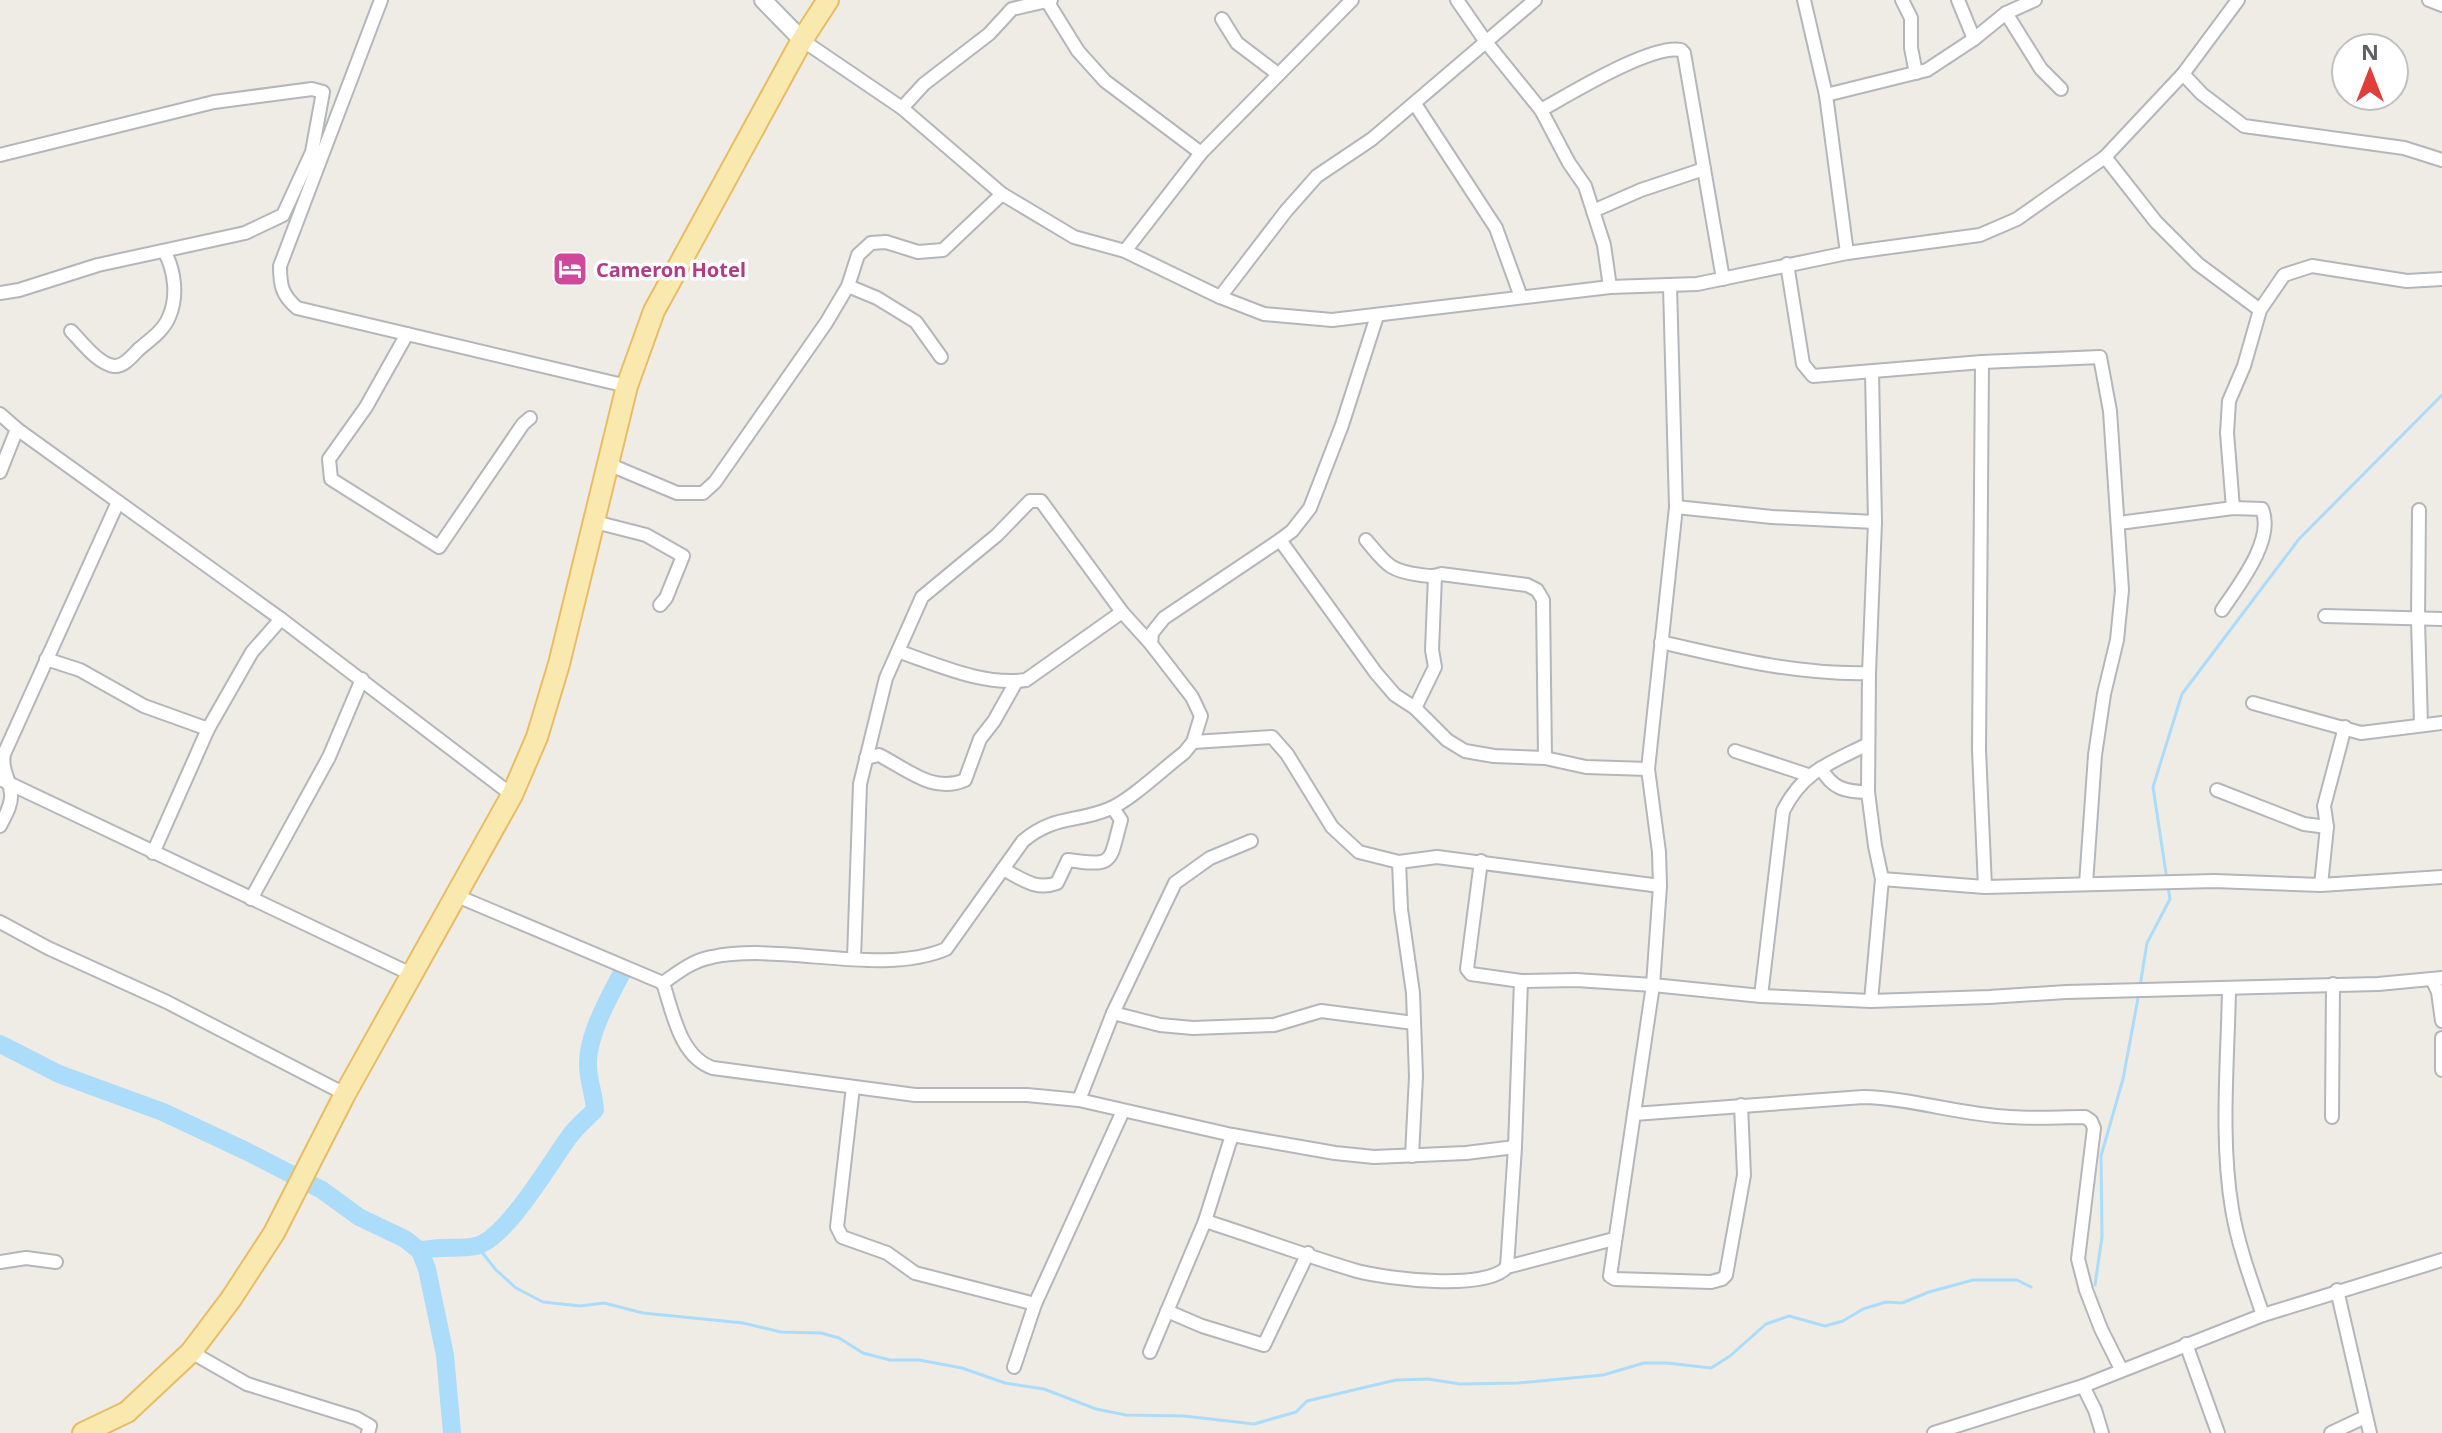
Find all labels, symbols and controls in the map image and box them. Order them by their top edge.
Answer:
north arrow [2330,32,2410,112]
text: N [2361,36,2379,66]
hotel icon: Cameron Hotel [551,250,589,288]
place label: Cameron Hotel [596,256,746,283]

